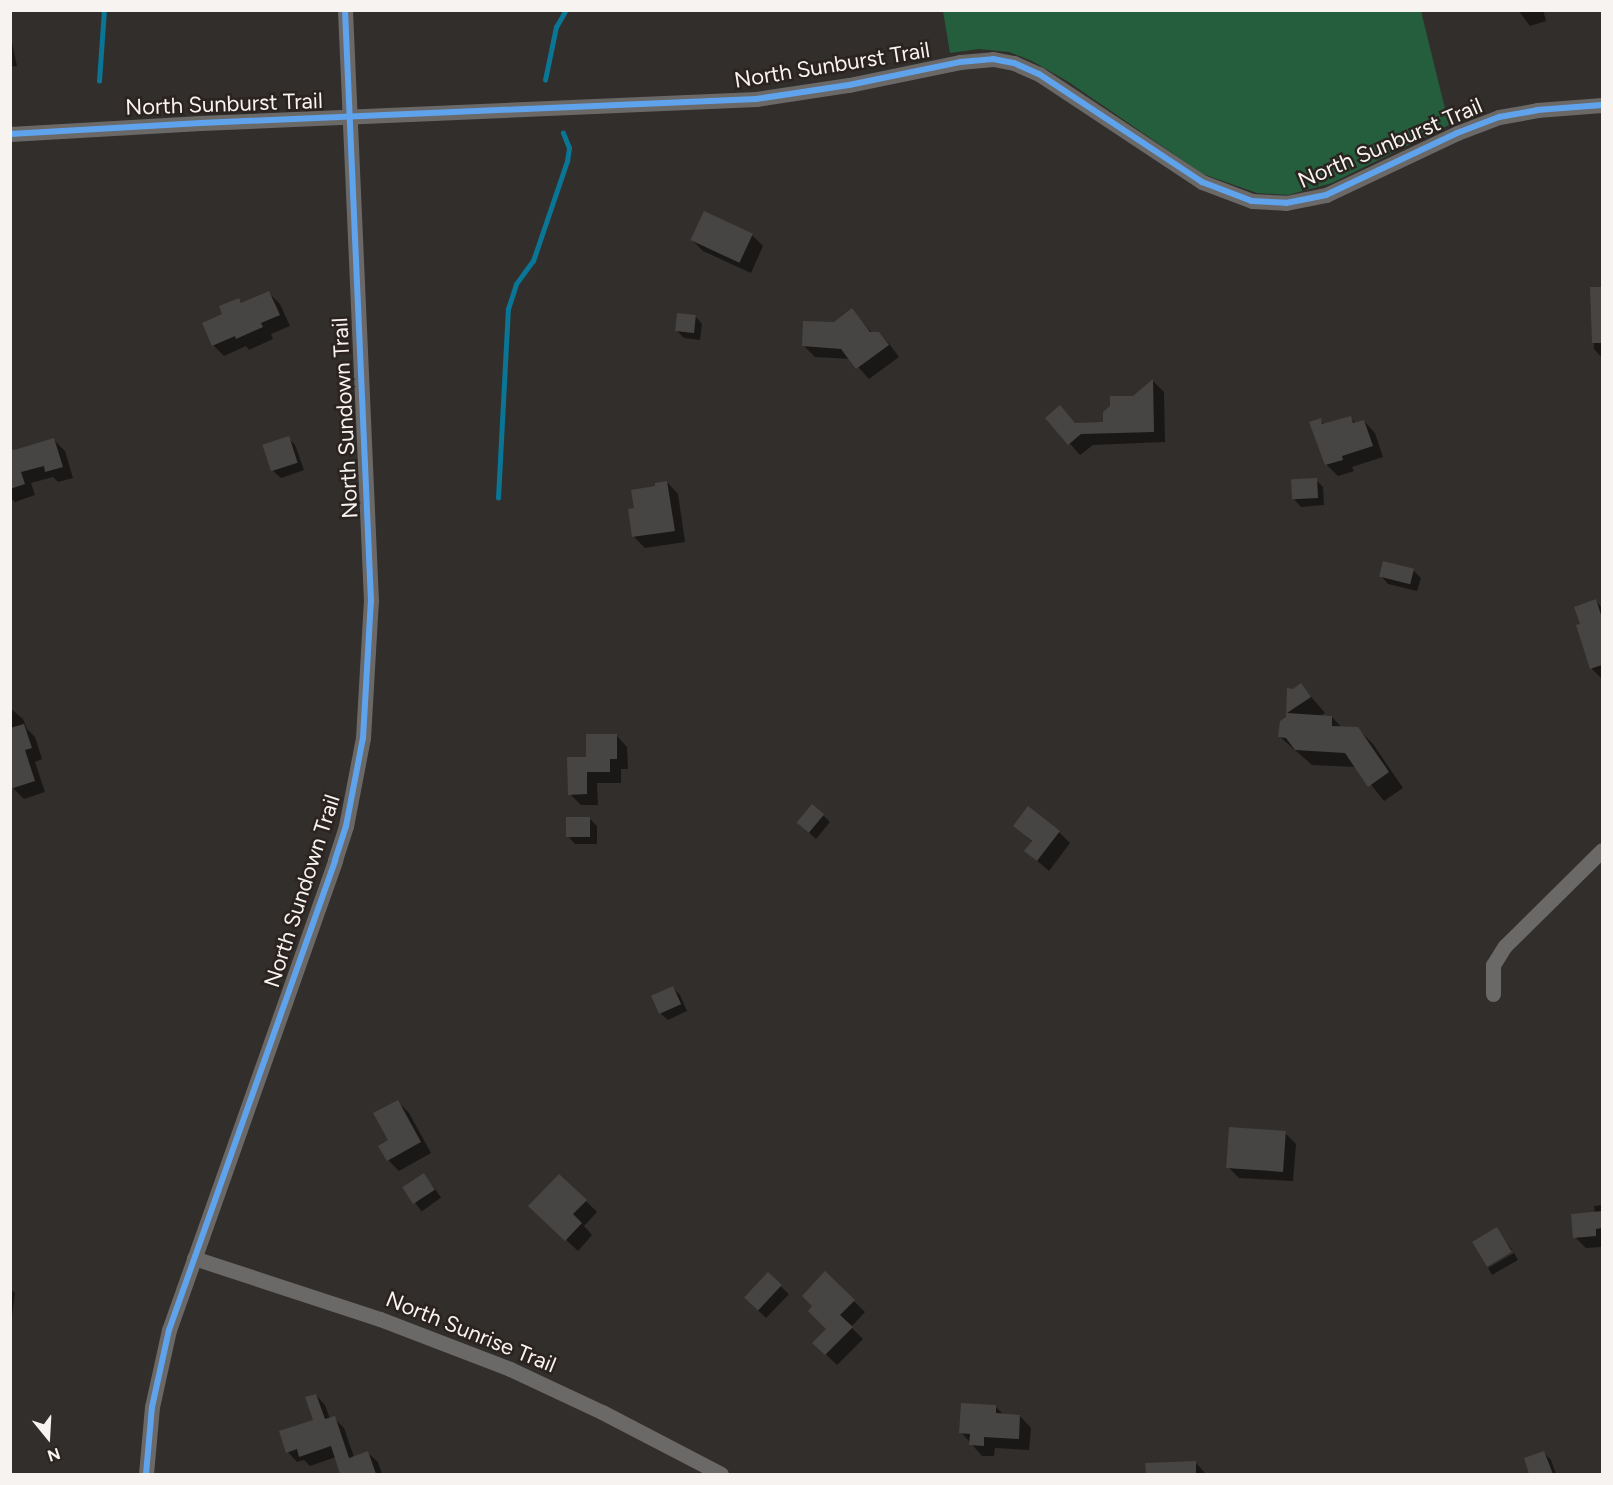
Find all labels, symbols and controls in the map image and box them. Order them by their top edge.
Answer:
street label: North Sunburst Trail [732,37,932,93]
street label: North Sunburst Trail [125,87,323,121]
street label: North Sunburst Trail [1294,92,1486,194]
street label: North Sundown Trail [327,317,363,519]
street label: North Sundown Trail [258,791,346,991]
street label: North Sunrise Trail [382,1286,560,1378]
north arrow [18,1407,78,1467]
text: N [45,1444,63,1466]

